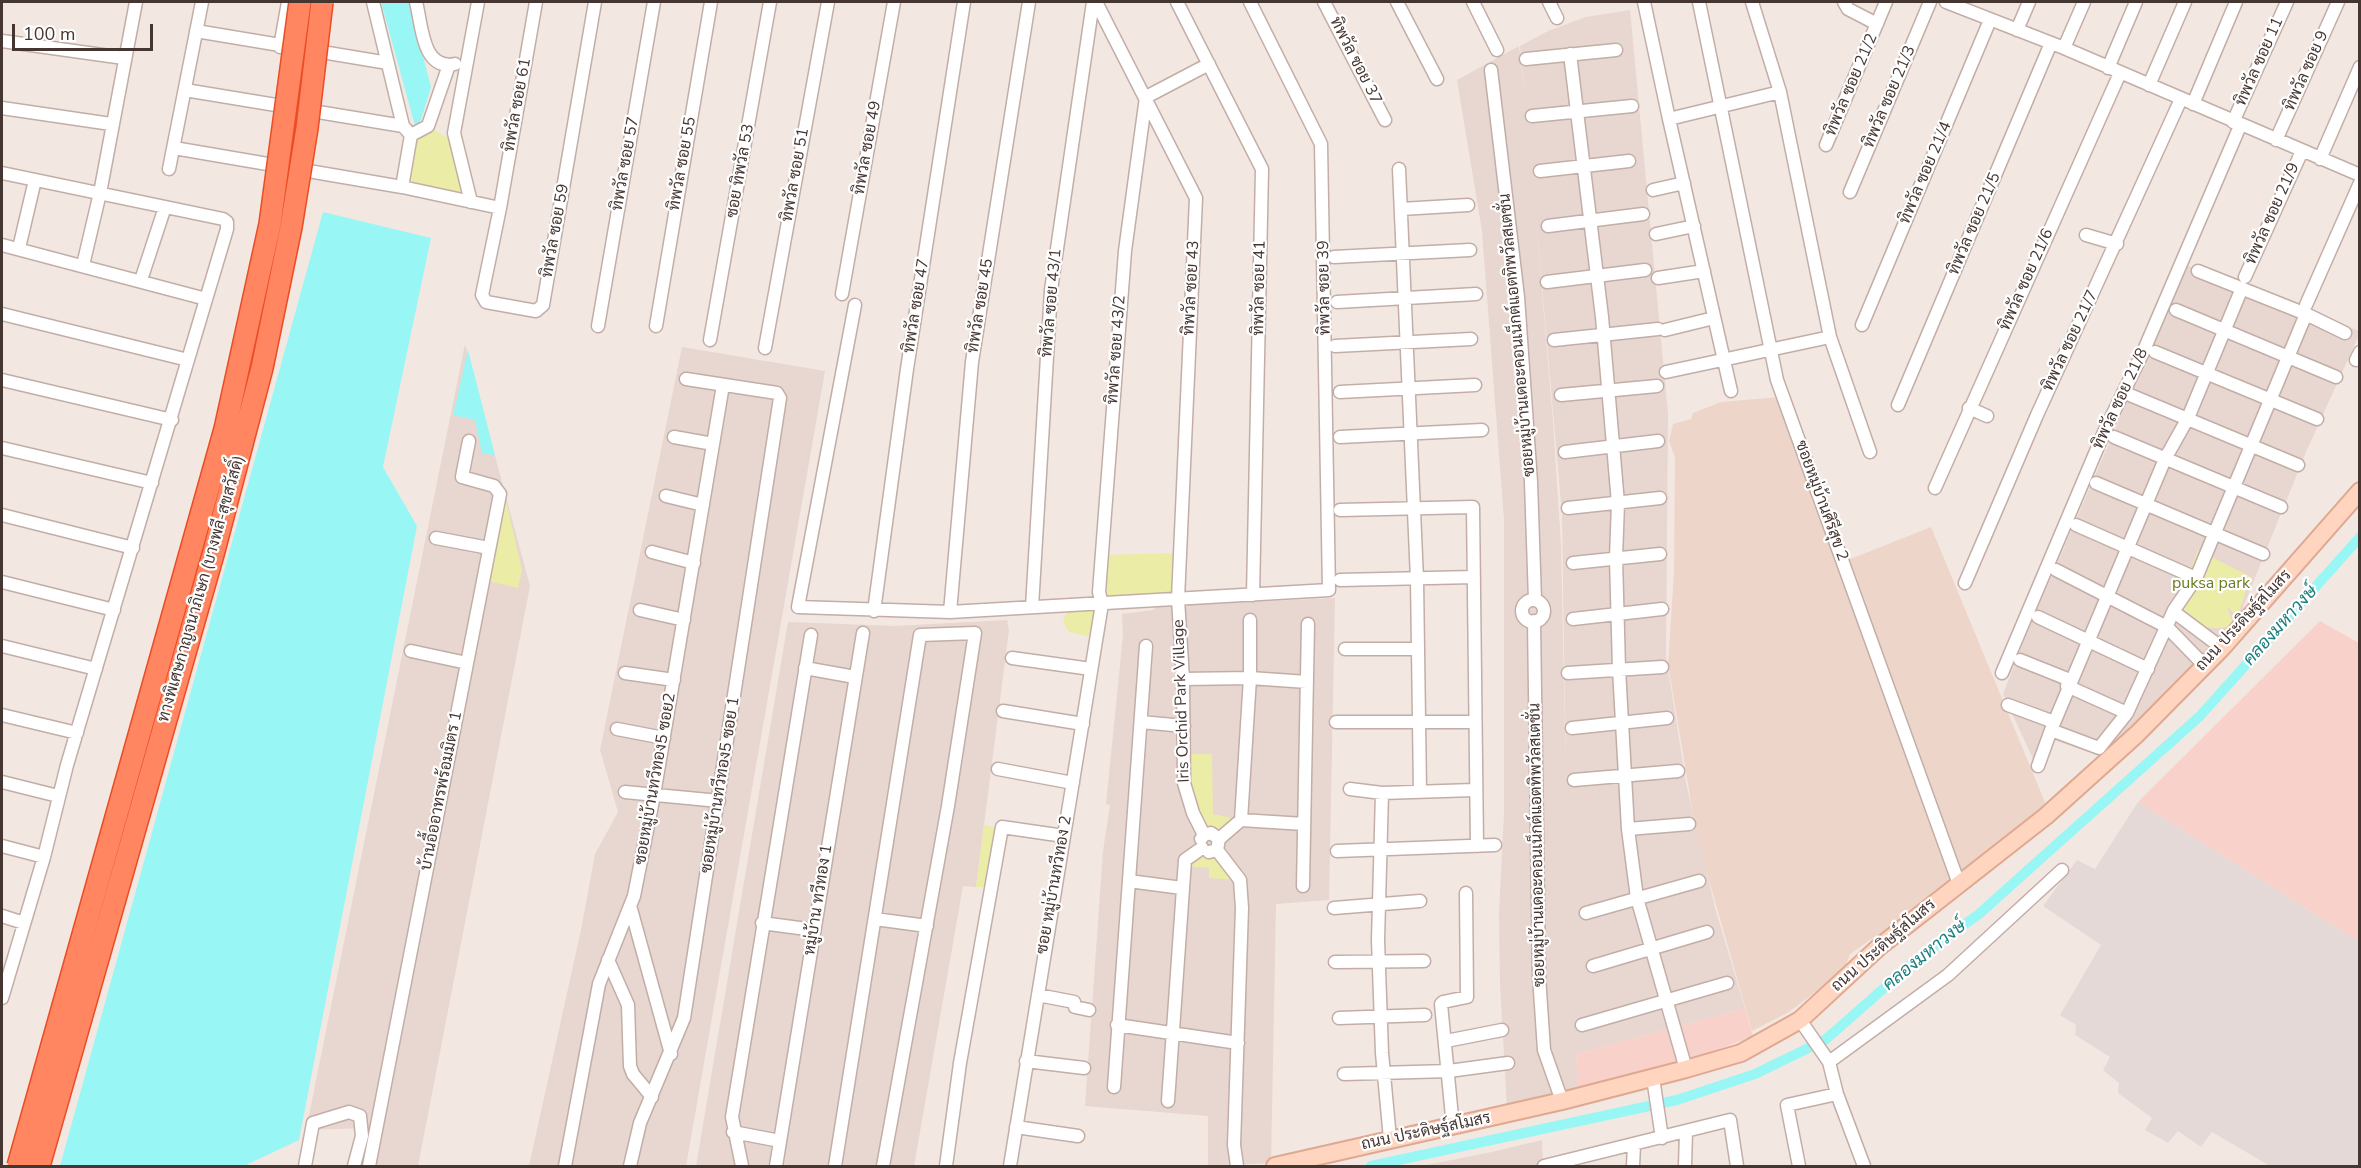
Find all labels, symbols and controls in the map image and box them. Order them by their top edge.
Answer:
scale bar [15,12,156,50]
street label: ทิพวัล ซอย 37 [1325,14,1385,108]
street label: ทิพวัล ซอย 11 [2232,15,2288,109]
text: 100 m [23,22,75,46]
street label: ทิพวัล ซอย 9 [2281,28,2333,114]
street label: ทิพวัล ซอย 21/2 [1822,31,1882,139]
street label: ทิพวัล ซอย 21/3 [1860,43,1920,151]
street label: ทิพวัล ซอย 61 [500,56,536,154]
street label: ทิพวัล ซอย 49 [850,99,886,197]
street label: ทิพวัล ซอย 57 [608,115,644,213]
street label: ทิพวัล ซอย 55 [665,115,701,213]
street label: ทิพวัล ซอย 21/4 [1896,119,1956,227]
street label: ซอย ทิพวัล 53 [723,122,759,220]
street label: ทิพวัล ซอย 51 [778,126,814,224]
street label: ทิพวัล ซอย 21/9 [2242,160,2304,268]
street label: ทิพวัล ซอย 21/5 [1945,170,2005,278]
street label: ทิพวัล ซอย 59 [538,182,574,280]
street label: ซอยหมู่บ้านเดอะคอนเน็กต์แอตทิพวัลสเตชั่น [1496,193,1540,477]
street label: ทิพวัล ซอย 21/6 [1996,226,2058,334]
street label: ทิพวัล ซอย 43 [1180,240,1204,336]
street label: ทิพวัล ซอย 41 [1250,240,1270,336]
street label: ทิพวัล ซอย 39 [1315,240,1335,336]
street label: ทิพวัล ซอย 43/1 [1038,248,1066,358]
street label: ทิพวัล ซอย 47 [900,257,934,355]
street label: ทิพวัล ซอย 45 [964,257,998,355]
street label: ทิพวัล ซอย 21/7 [2039,287,2103,395]
street label: ทิพวัล ซอย 43/2 [1104,295,1130,405]
street label: ทิพวัล ซอย 21/8 [2089,345,2153,453]
street label: ซอยหมู่บ้านศิรีสุข 2 [1790,438,1852,564]
street label: ทางพิเศษกาญจนาภิเษก (บางพลี-สุขสวัสดิ์) [155,453,249,725]
street label: ถนน ประดิษฐ์สโมสร [2192,566,2296,676]
park label: puksa park [2172,574,2250,594]
water label: คลองมหาวงษ์ [2239,581,2323,671]
street label: Iris Orchid Park Village [1170,619,1194,783]
street label: ซอยหมู่บ้านทวีทอง5 ซอย2 [631,692,681,866]
street label: ซอยหมู่บ้านทวีทอง5 ซอย 1 [698,695,744,875]
street label: ซอยหมู่บ้านเดอะคอนเน็กต์แอตทิพวัลสเตชั่น [1526,703,1550,987]
street label: บ้านอื้ออาทรพร้อมมิตร 1 [417,710,467,872]
street label: ซอย หมู่บ้านทวีทอง 2 [1033,814,1077,956]
street label: หมู่บ้าน ทวีทอง 1 [801,843,837,957]
street label: ถนน ประดิษฐ์สโมสร [1828,896,1940,996]
water label: คลองมหาวงษ์ [1879,916,1971,996]
street label: ถนน ประดิษฐ์สโมสร [1360,1109,1492,1155]

